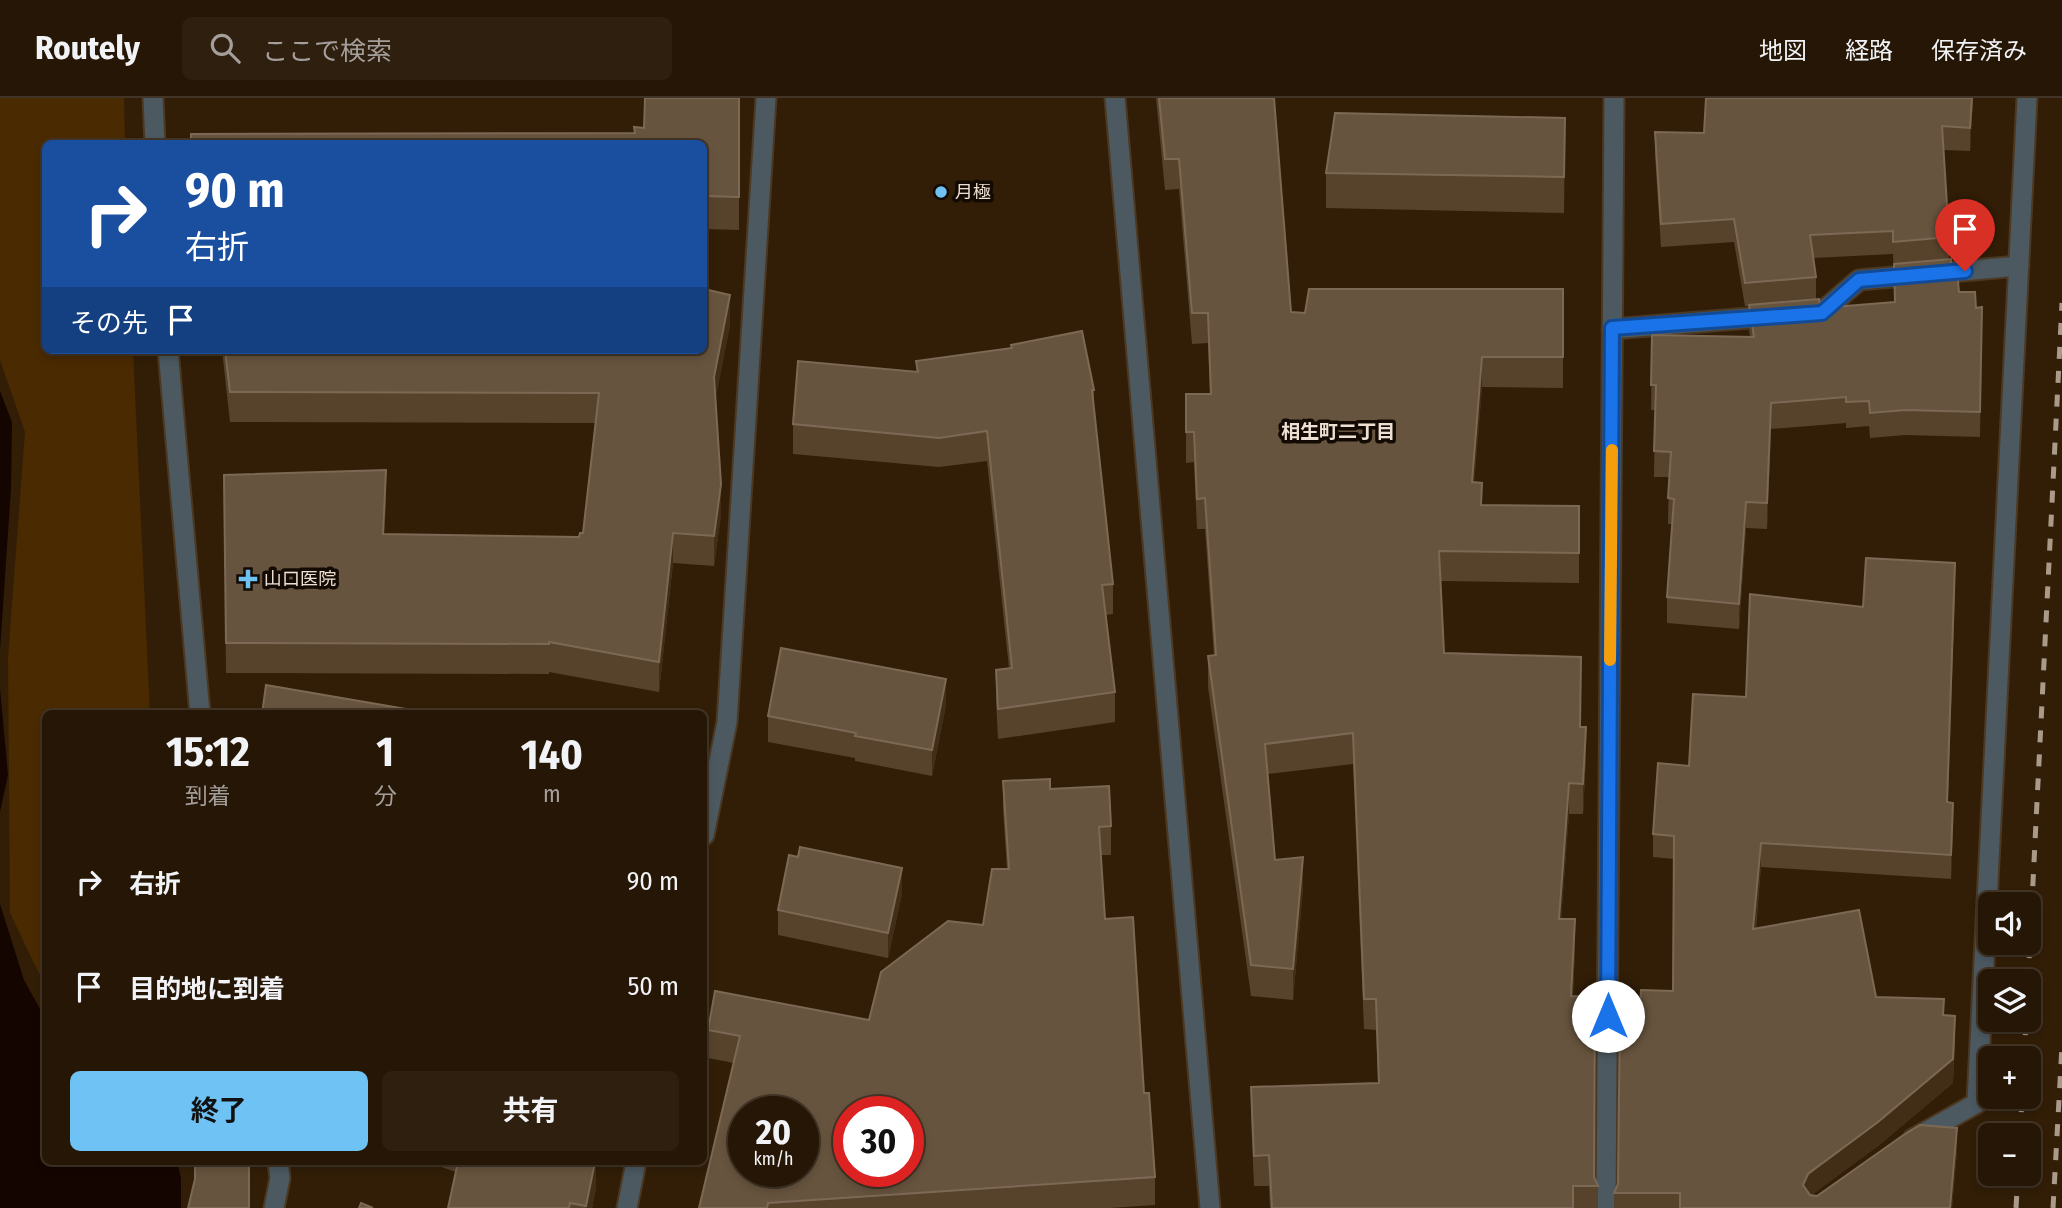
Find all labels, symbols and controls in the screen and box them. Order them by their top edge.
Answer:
search box [182,17,672,80]
text: Routely [35,28,140,68]
icon: search [206,29,244,67]
text: ここで検索 [262,36,392,67]
text: 地図 [1759,37,1807,65]
text: 経路 [1845,37,1893,65]
text: 保存済み [1931,37,2027,65]
text: 90 m [185,161,285,220]
icon: right [70,168,161,259]
place label: 月極 [955,181,991,203]
marker: 月極 [933,184,949,200]
pin [1935,199,1995,271]
icon: arrive [1946,210,1984,248]
text: 右折 [185,228,249,266]
icon: arrive [162,301,200,339]
text: その先 [70,308,148,339]
district label: 相生町二丁目 [1281,420,1395,443]
place label: 山口医院 [264,568,336,590]
marker: 山口医院 [238,569,258,589]
text: 15:12 [166,727,250,777]
text: 1 [376,727,394,777]
text: 140 [521,730,583,780]
text: m [543,780,561,808]
text: 到着 [185,782,231,810]
text: 分 [374,782,397,810]
icon: right [70,863,108,901]
text: 90 m [627,866,679,897]
text: 右折 [129,869,181,900]
map controls [1978,892,2041,1186]
button: sound [1978,892,2041,955]
icon: arrive [70,968,108,1006]
button: layers [1978,969,2041,1032]
text: 50 m [627,971,679,1002]
text: 目的地に到着 [129,974,285,1005]
position arrow [1571,979,1645,1053]
button: + [1978,1046,2041,1109]
button: 終了 [70,1071,368,1151]
button: 共有 [382,1071,679,1151]
speed limit sign: 30 [833,1096,924,1187]
text: 20 [756,1111,791,1153]
button: − [1978,1123,2041,1186]
text: km/h [753,1148,794,1170]

